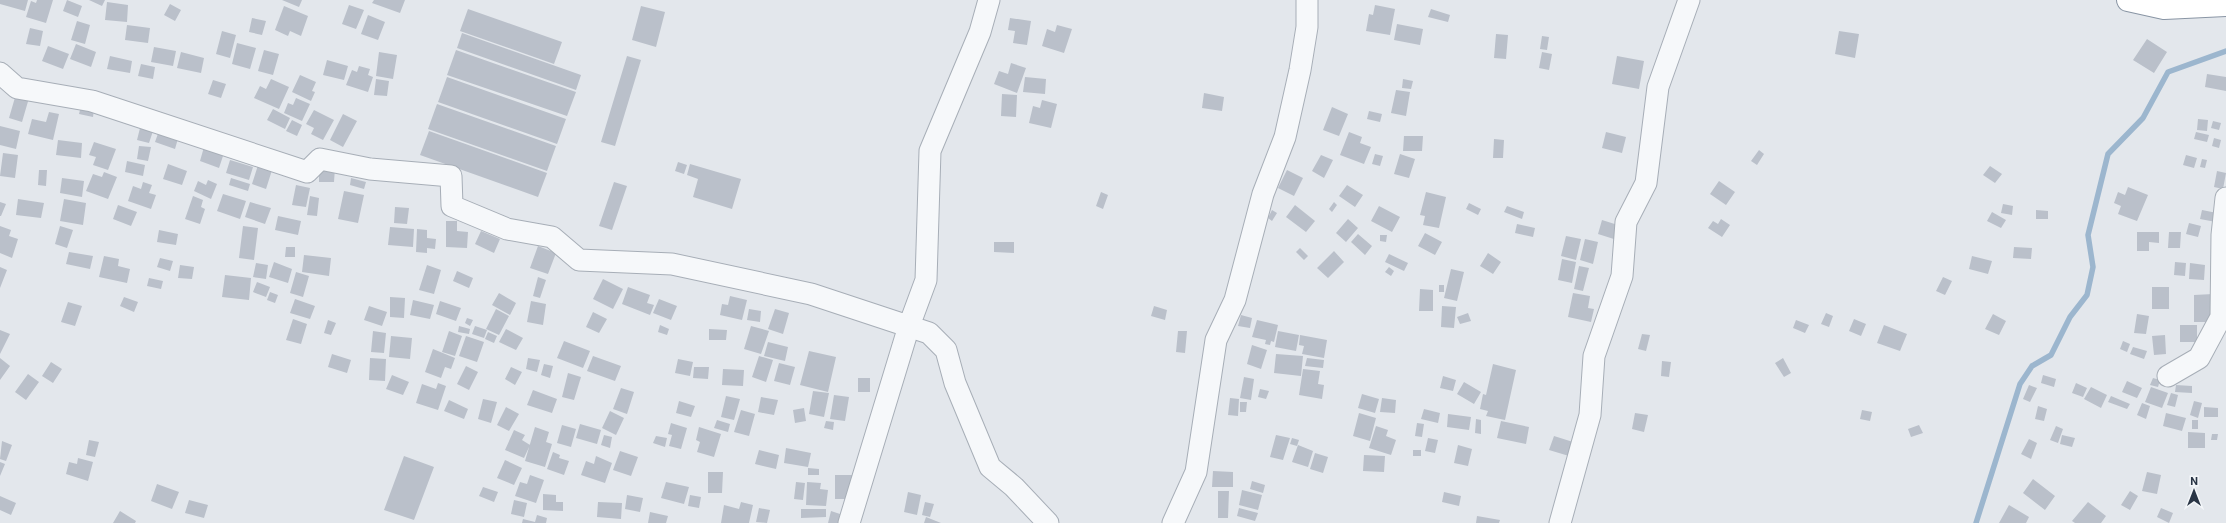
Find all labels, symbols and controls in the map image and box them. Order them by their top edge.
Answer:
north arrow [2174,471,2214,511]
text: N [2190,475,2198,488]

